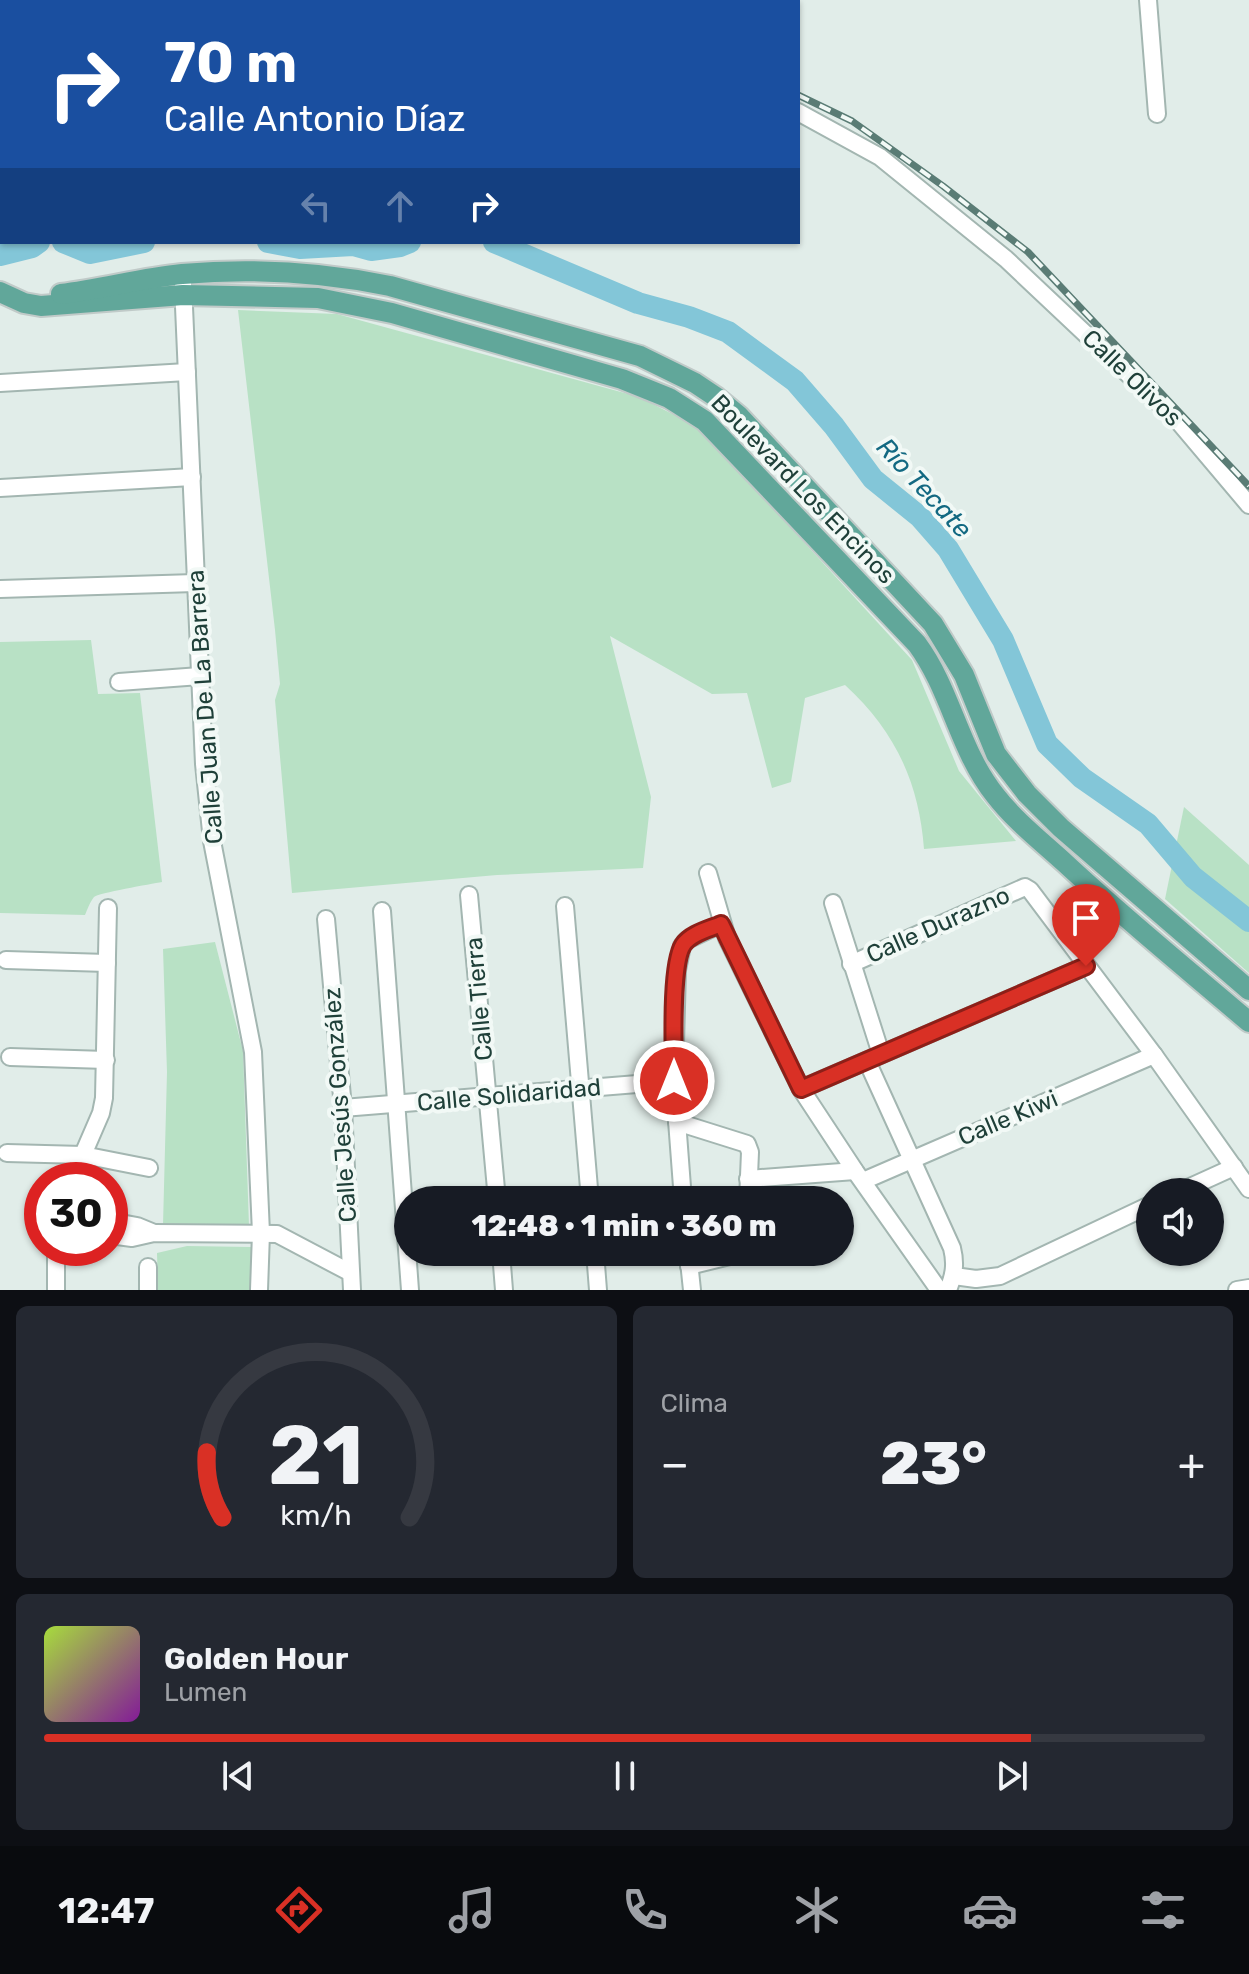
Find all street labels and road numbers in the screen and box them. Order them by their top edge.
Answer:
street label: Calle Olivos [1077,324,1187,432]
street label: Boulevard Los Encinos [705,389,901,589]
street label: Calle Juan De La Barrera [181,569,229,845]
street label: Calle Durazno [862,881,1014,969]
street label: Calle Tierra [460,936,498,1062]
street label: Calle Jesús González [318,987,362,1223]
street label: Calle Solidaridad [416,1073,602,1117]
street label: Calle Kiwi [954,1084,1062,1152]

